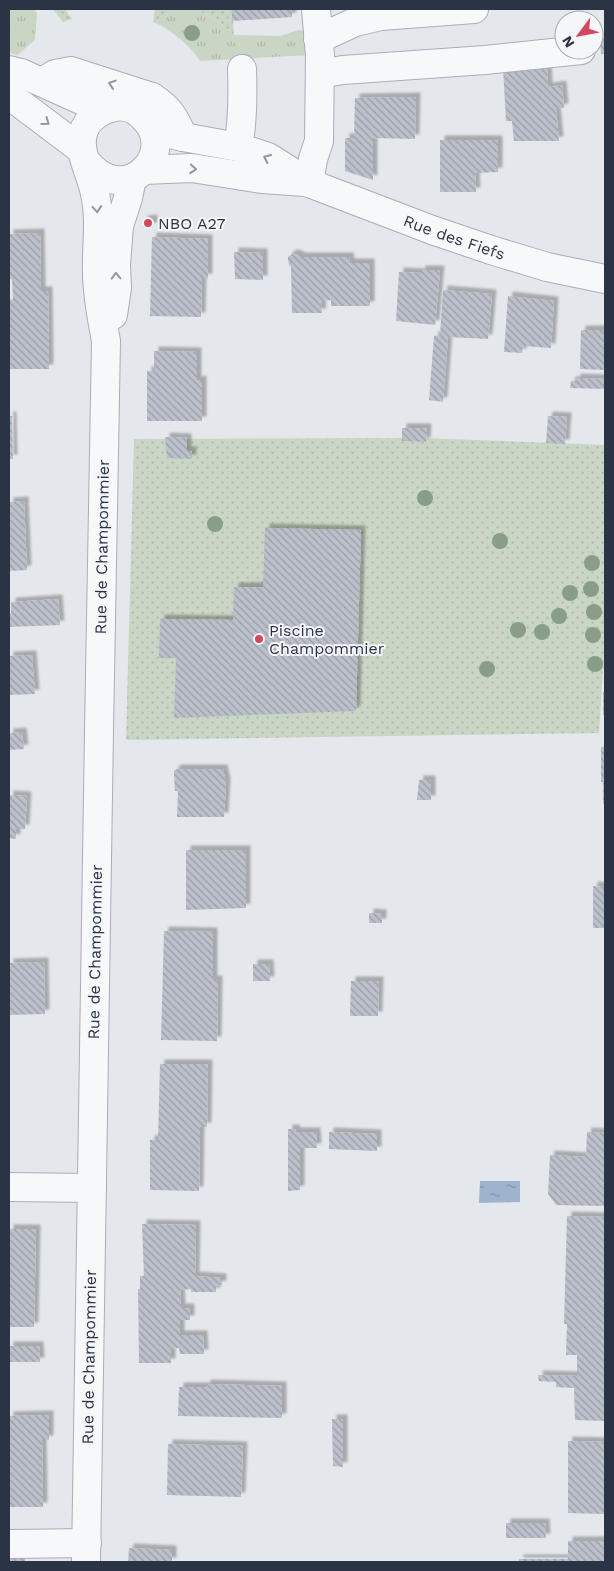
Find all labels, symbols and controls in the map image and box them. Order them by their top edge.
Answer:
north arrow [554,10,604,60]
text: N [558,33,578,51]
one-way arrow [108,79,116,89]
one-way arrow [40,116,49,124]
one-way arrow [263,153,272,164]
one-way arrow [189,163,197,174]
one-way arrow [91,205,102,213]
street label: Rue des Fiefs [401,211,507,263]
place label: NBO A27 [158,214,226,233]
marker: NBO A27 [142,217,154,229]
one-way arrow [111,272,122,280]
street label: Rue de Champommier [91,459,113,635]
place label: Piscine Champommier [269,621,385,658]
marker: Piscine Champommier [253,633,265,645]
street label: Rue de Champommier [84,864,106,1040]
street label: Rue de Champommier [78,1269,100,1445]

